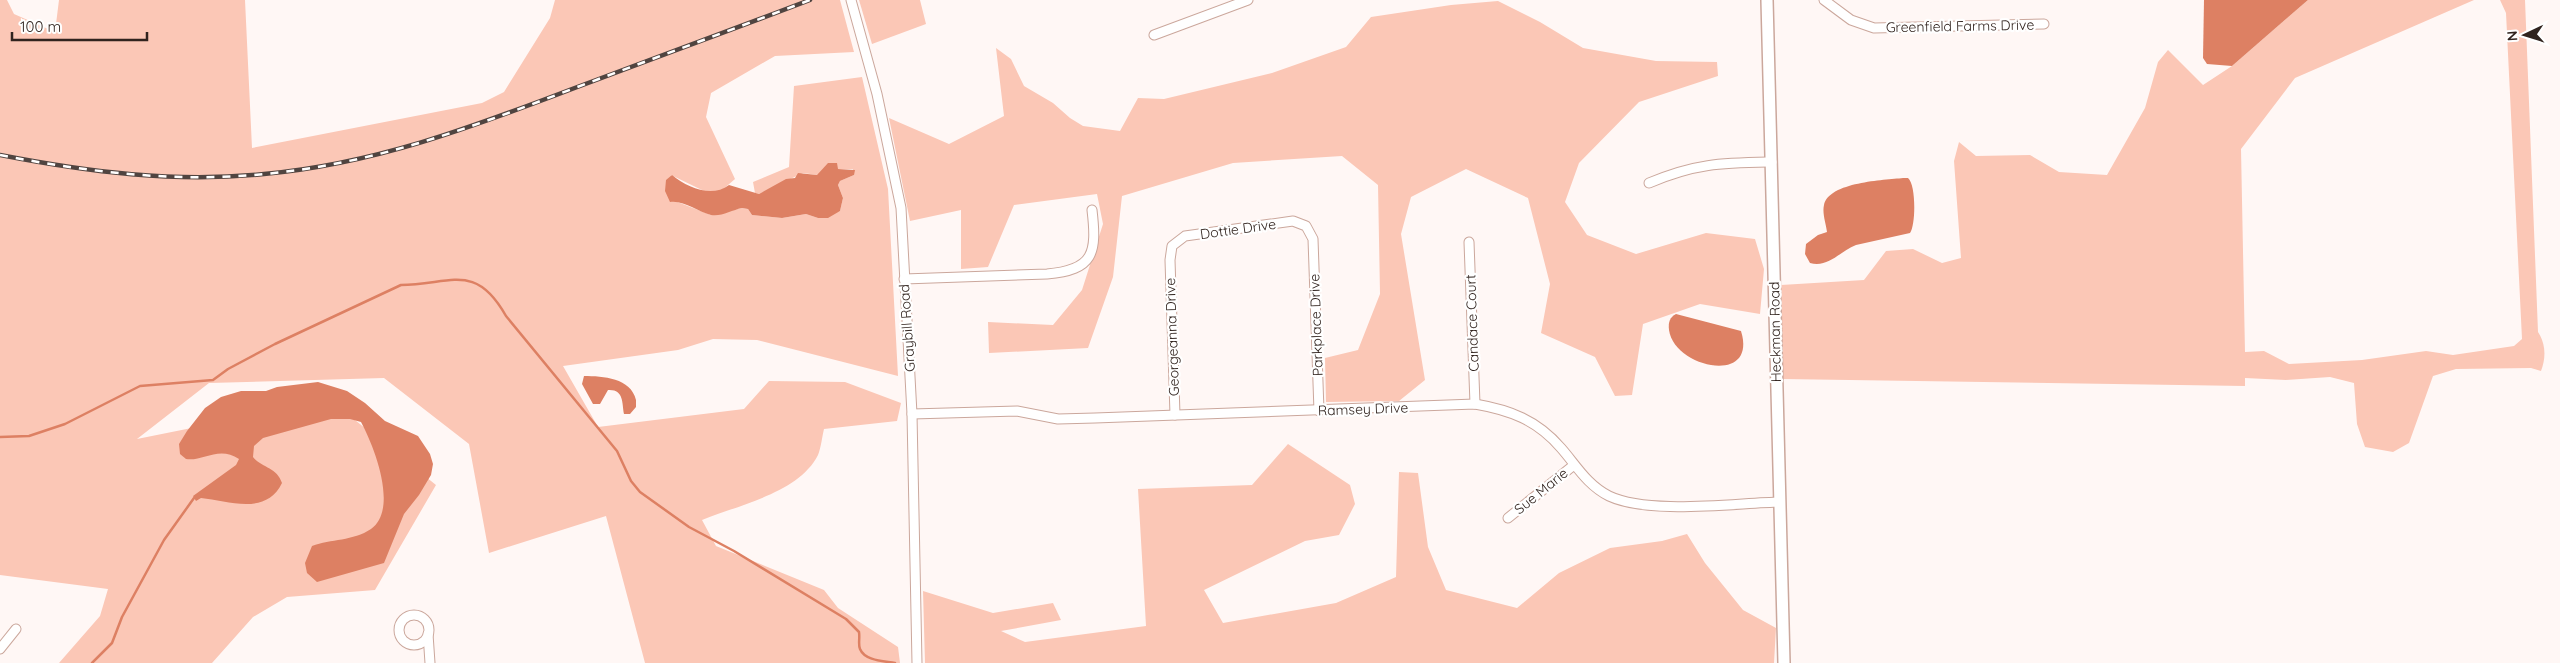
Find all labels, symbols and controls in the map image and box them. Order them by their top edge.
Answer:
scale bar [12,10,148,42]
north arrow [2500,10,2550,60]
street label: Greenfield Farms Drive [1886,16,2034,36]
text: 100 m [20,17,61,36]
text: N [2503,30,2521,42]
street label: Dottie Drive [1199,215,1277,243]
street label: Parkplace Drive [1305,273,1327,377]
street label: Candace Court [1461,274,1483,372]
street label: Georgeanna Drive [1161,277,1183,396]
street label: Heckman Road [1765,282,1785,382]
street label: Graybill Road [895,284,919,372]
street label: Ramsey Drive [1317,398,1409,420]
street label: Sue Marie [1510,464,1572,518]

